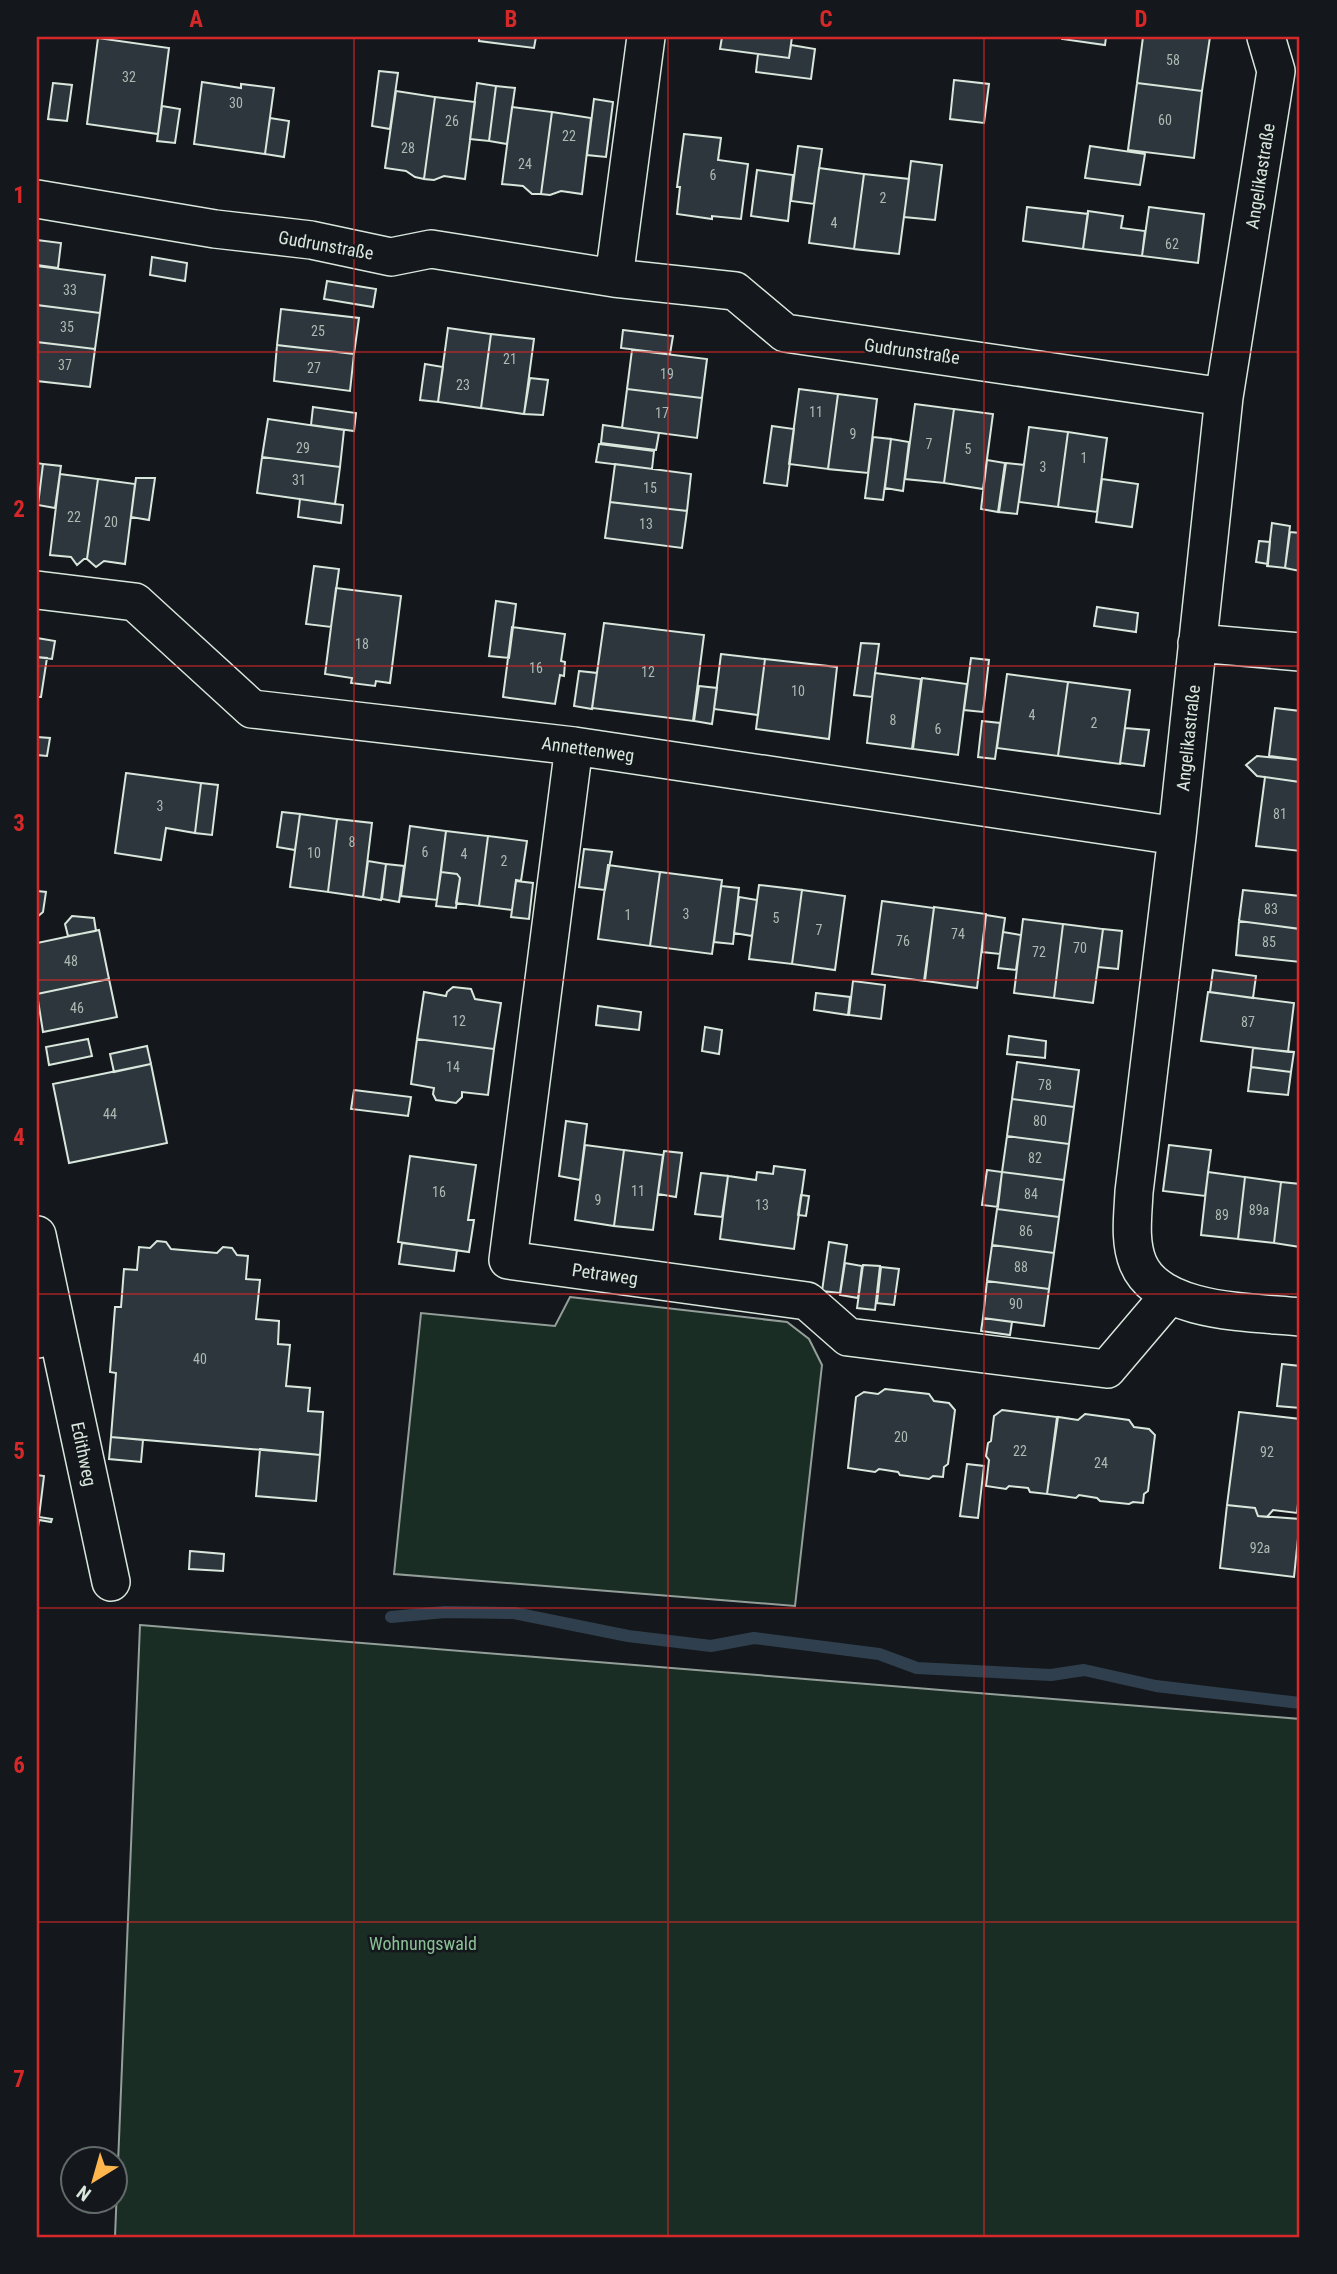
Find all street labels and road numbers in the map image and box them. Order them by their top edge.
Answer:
street label: Angelikastraße [1241,122,1279,230]
street label: Gudrunstraße [277,226,375,264]
street label: Gudrunstraße [863,334,961,368]
street label: Angelikastraße [1172,684,1204,792]
street label: Annettenweg [540,732,636,766]
street label: Petraweg [571,1259,639,1289]
street label: Edithweg [67,1420,101,1488]

